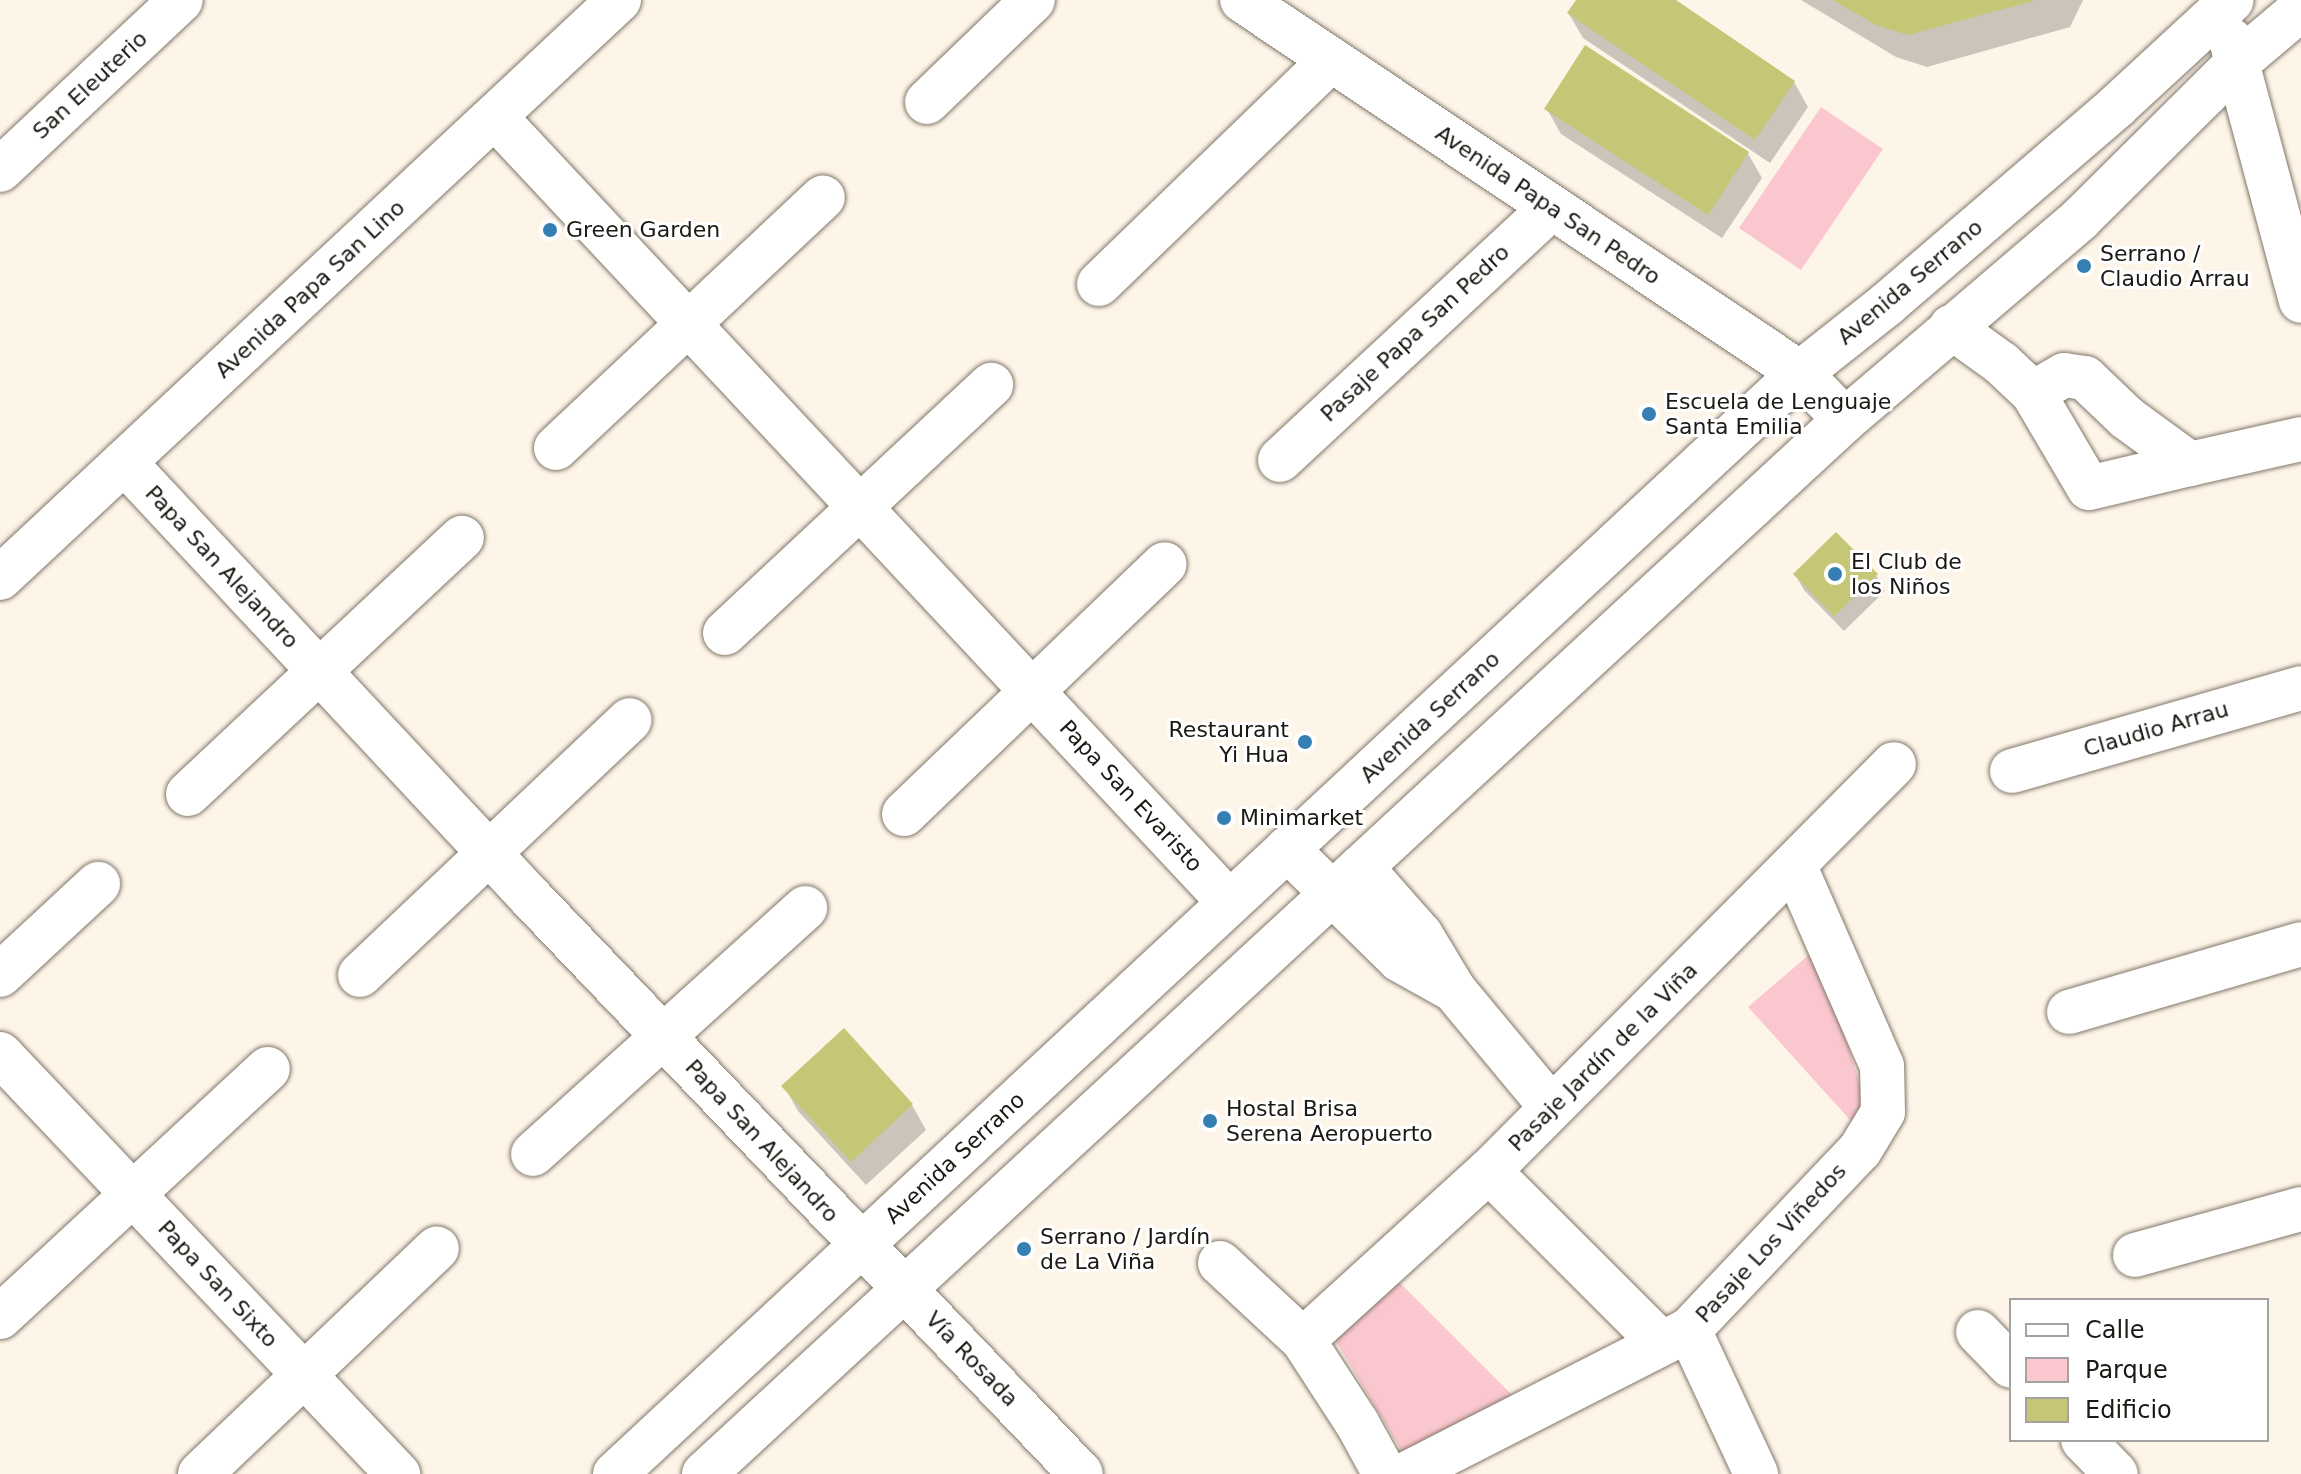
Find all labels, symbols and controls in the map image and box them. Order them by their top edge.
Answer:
street label: San Eleuterio [27,25,153,145]
street label: Avenida Papa San Pedro [1431,120,1665,290]
street label: Avenida Papa San Lino [210,194,410,384]
street label: Avenida Serrano [1832,214,1988,350]
place label: Green Garden [566,217,720,243]
marker: Green Garden [541,221,559,239]
street label: Pasaje Papa San Pedro [1315,239,1515,427]
place label: Serrano / Claudio Arrau [2100,240,2250,292]
marker: Serrano / Claudio Arrau [2075,257,2093,275]
place label: Escuela de Lenguaje Santa Emilia [1665,388,1891,440]
marker: Escuela de Lenguaje Santa Emilia [1640,405,1658,423]
street label: Papa San Alejandro [140,480,304,654]
place label: El Club de los Niños [1851,548,1962,600]
marker: El Club de los Niños [1826,565,1844,583]
street label: Avenida Serrano [1355,646,1505,788]
street label: Claudio Arrau [2080,696,2232,762]
street label: Papa San Evaristo [1054,715,1208,877]
place label: Restaurant Yi Hua [1169,716,1289,768]
marker: Restaurant Yi Hua [1296,733,1314,751]
place label: Minimarket [1240,805,1363,831]
marker: Minimarket [1215,809,1233,827]
street label: Pasaje Jardín de la Viña [1503,957,1703,1157]
street label: Papa San Alejandro [680,1054,844,1228]
street label: Avenida Serrano [880,1087,1030,1229]
place label: Hostal Brisa Serena Aeropuerto [1226,1095,1433,1146]
marker: Hostal Brisa Serena Aeropuerto [1201,1112,1219,1130]
street label: Pasaje Los Viñedos [1690,1158,1852,1328]
street label: Papa San Sixto [153,1215,283,1353]
place label: Serrano / Jardín de La Viña [1040,1223,1210,1274]
marker: Serrano / Jardín de La Viña [1015,1240,1033,1258]
legend [2009,1298,2269,1442]
street label: Vía Rosada [920,1306,1024,1412]
text: Calle [2085,1316,2145,1344]
text: Parque [2085,1356,2168,1384]
text: Edificio [2085,1396,2172,1424]

